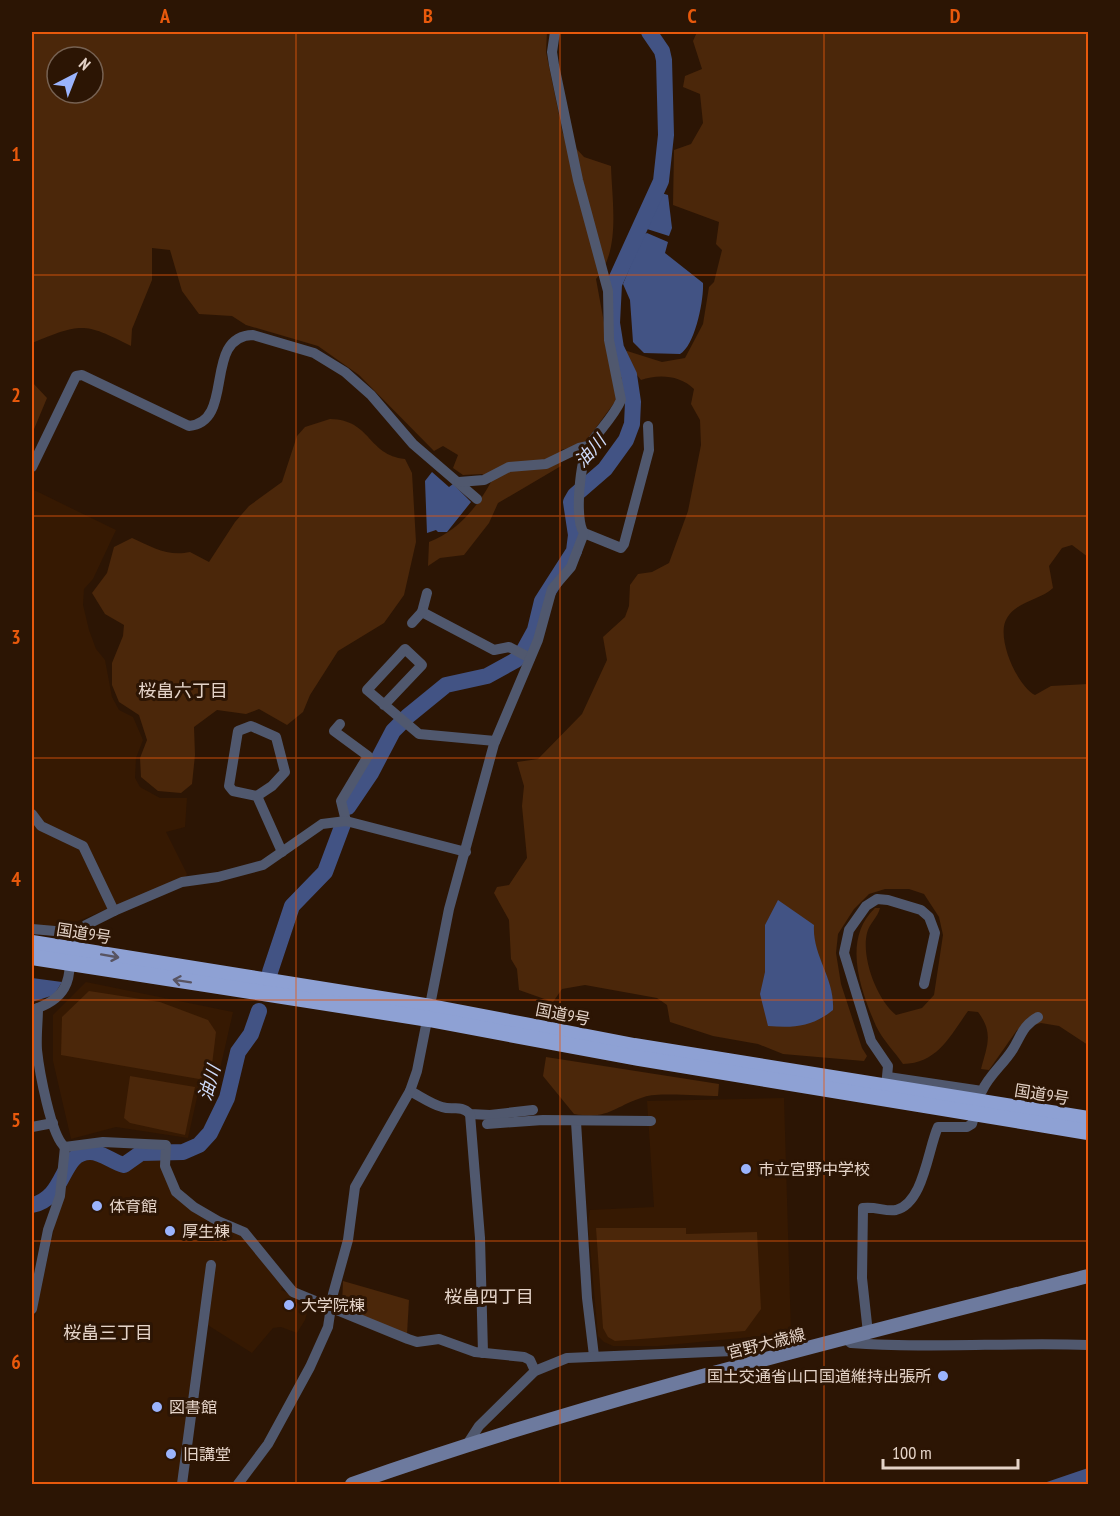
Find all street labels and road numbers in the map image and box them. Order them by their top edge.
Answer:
street label: 国道9号 [55,919,113,947]
street label: 国道9号 [534,999,592,1029]
street label: 国道9号 [1013,1080,1071,1108]
street label: 宮野大歳線 [725,1324,807,1362]

